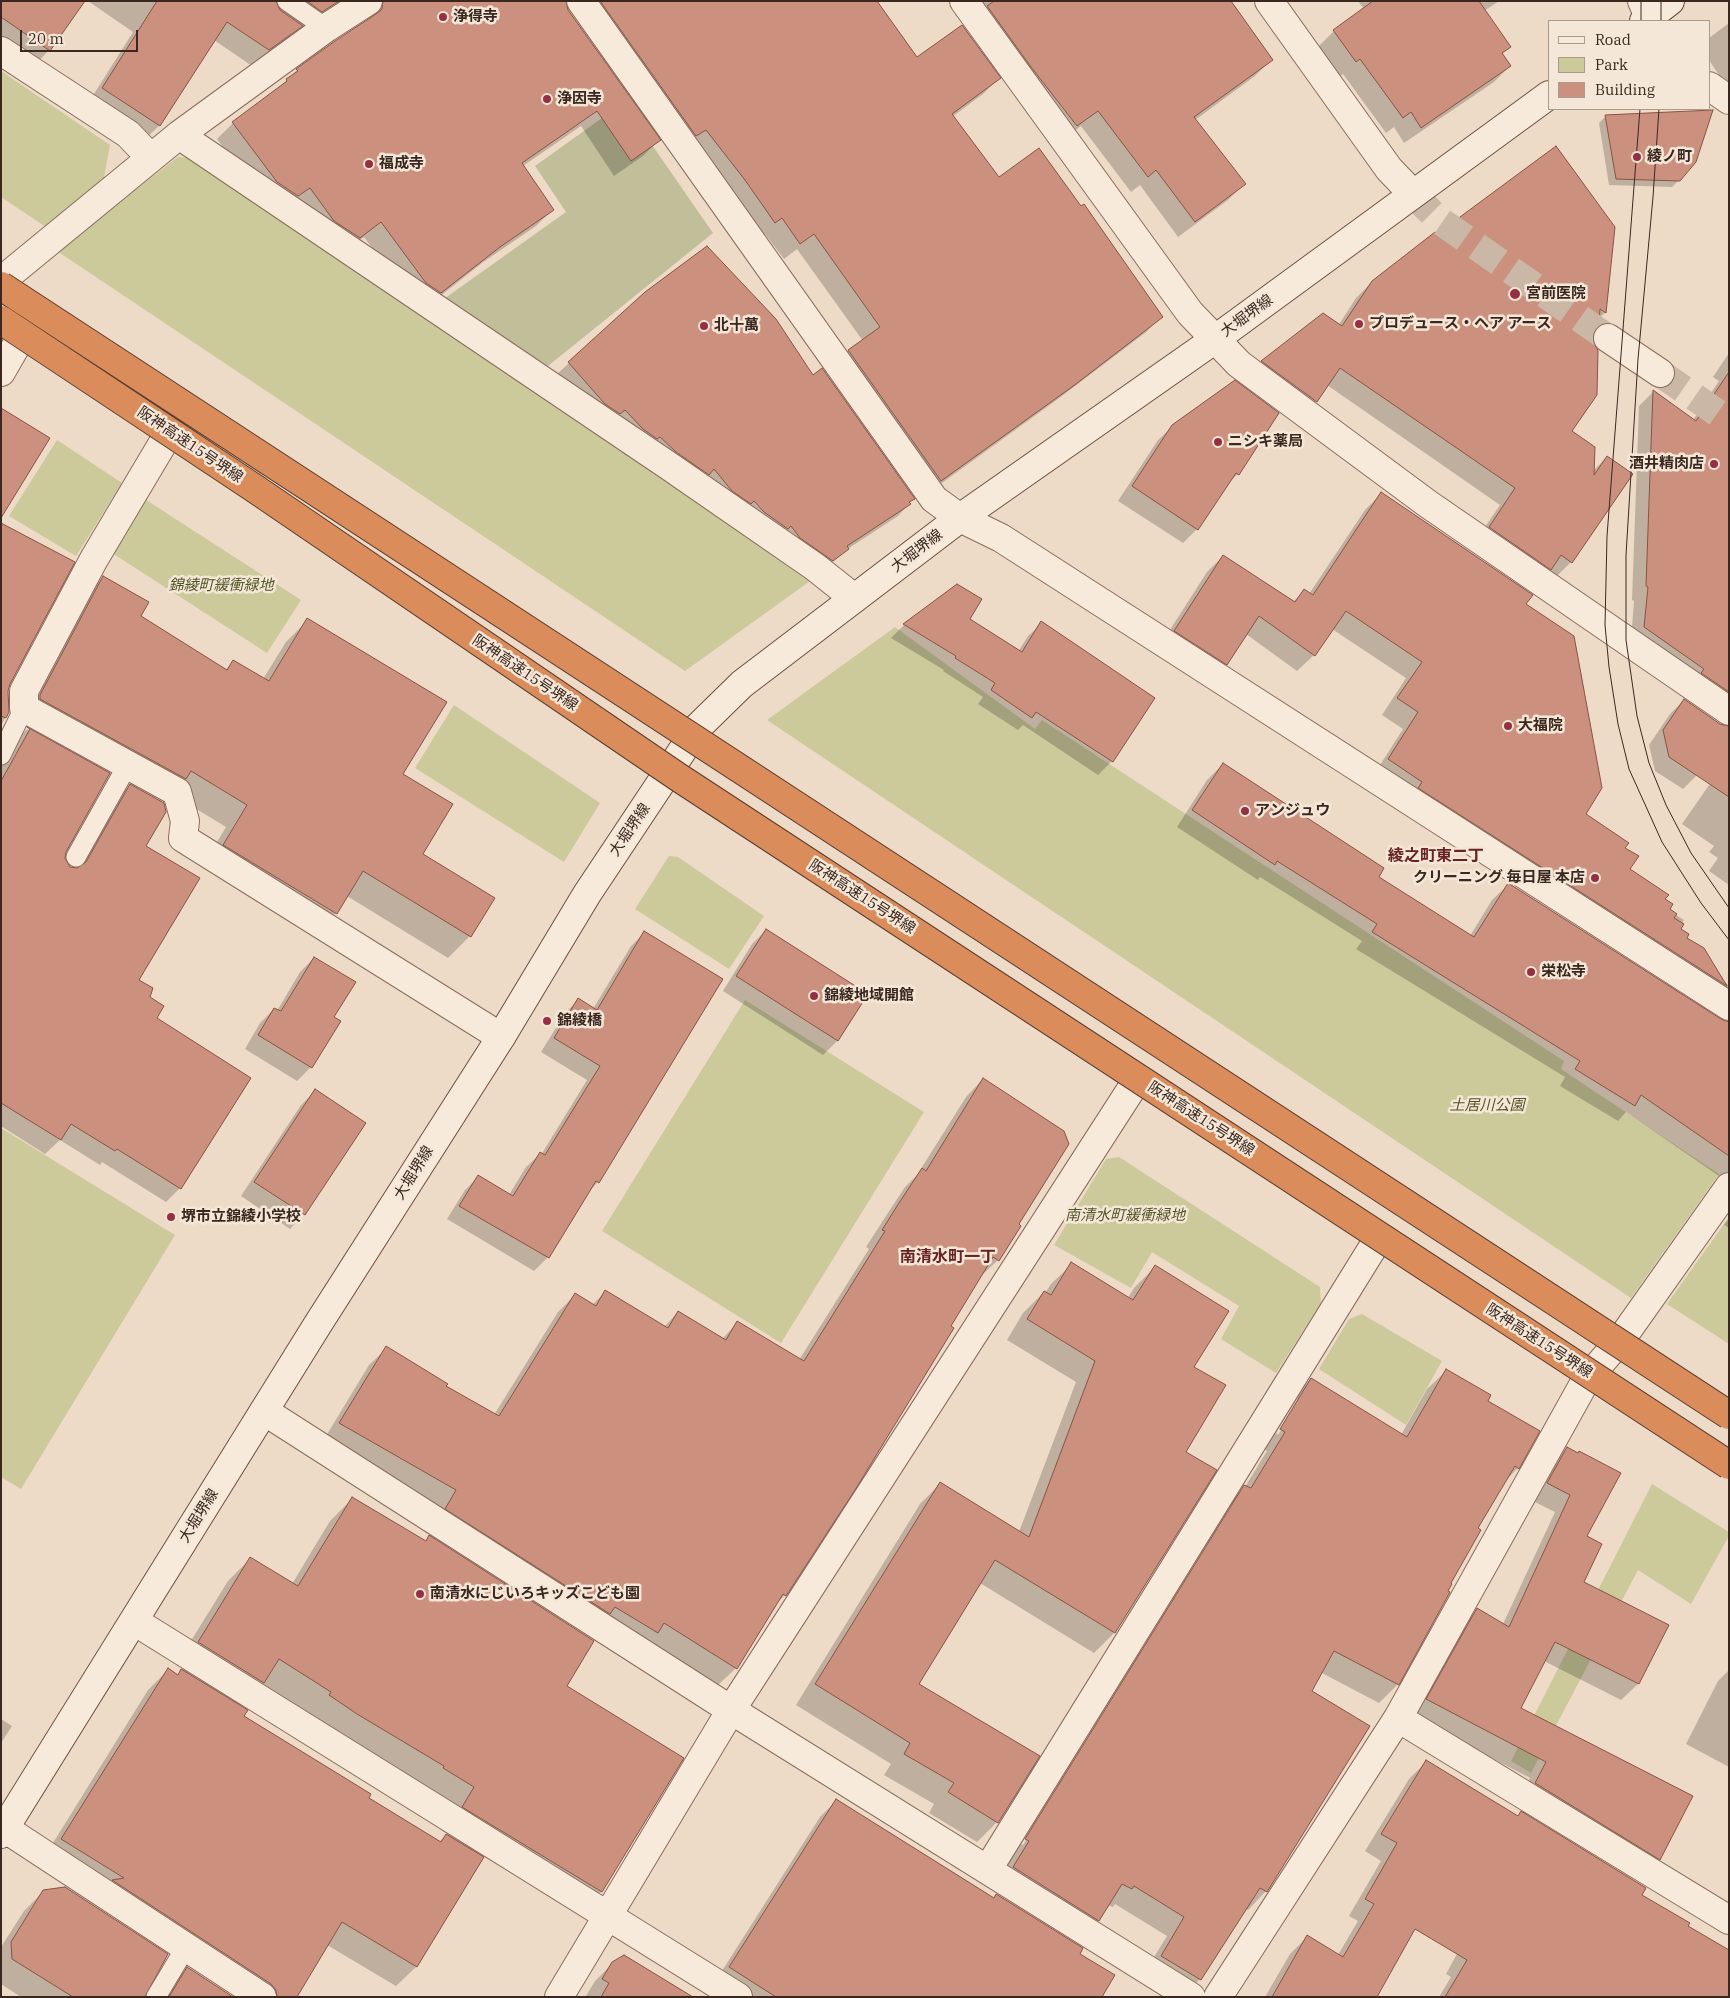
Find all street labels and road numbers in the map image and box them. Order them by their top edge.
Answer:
street label: 大堀堺線 [1217,291,1277,341]
street label: 阪神高速15号堺線 [134,403,246,487]
street label: 大堀堺線 [888,526,946,576]
street label: 阪神高速15号堺線 [469,631,581,715]
street label: 大堀堺線 [606,800,654,860]
street label: 阪神高速15号堺線 [806,856,918,938]
street label: 阪神高速15号堺線 [1145,1078,1257,1160]
street label: 大堀堺線 [390,1143,438,1203]
street label: 阪神高速15号堺線 [1483,1300,1595,1382]
street label: 大堀堺線 [175,1486,223,1546]

